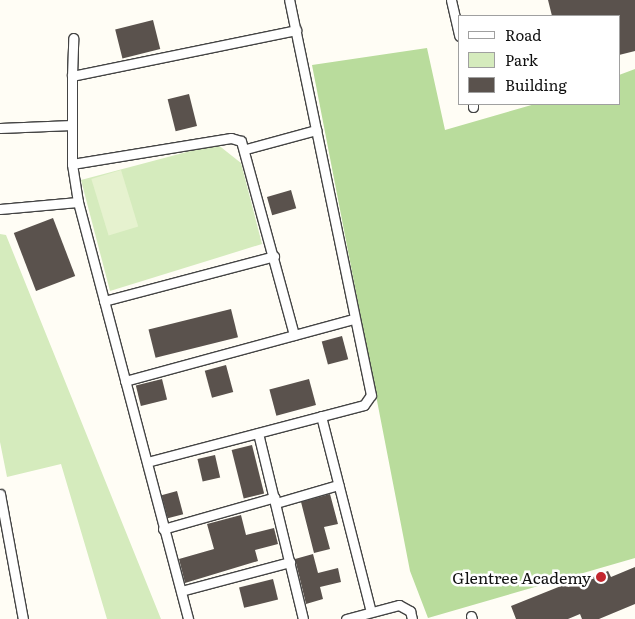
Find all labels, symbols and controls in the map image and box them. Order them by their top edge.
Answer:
legend [458,15,620,105]
text: Road [505,23,541,46]
text: Park [505,48,538,71]
text: Building [505,73,567,96]
place label: Glentree Academy [452,567,591,587]
marker: Glentree Academy [595,571,607,583]

